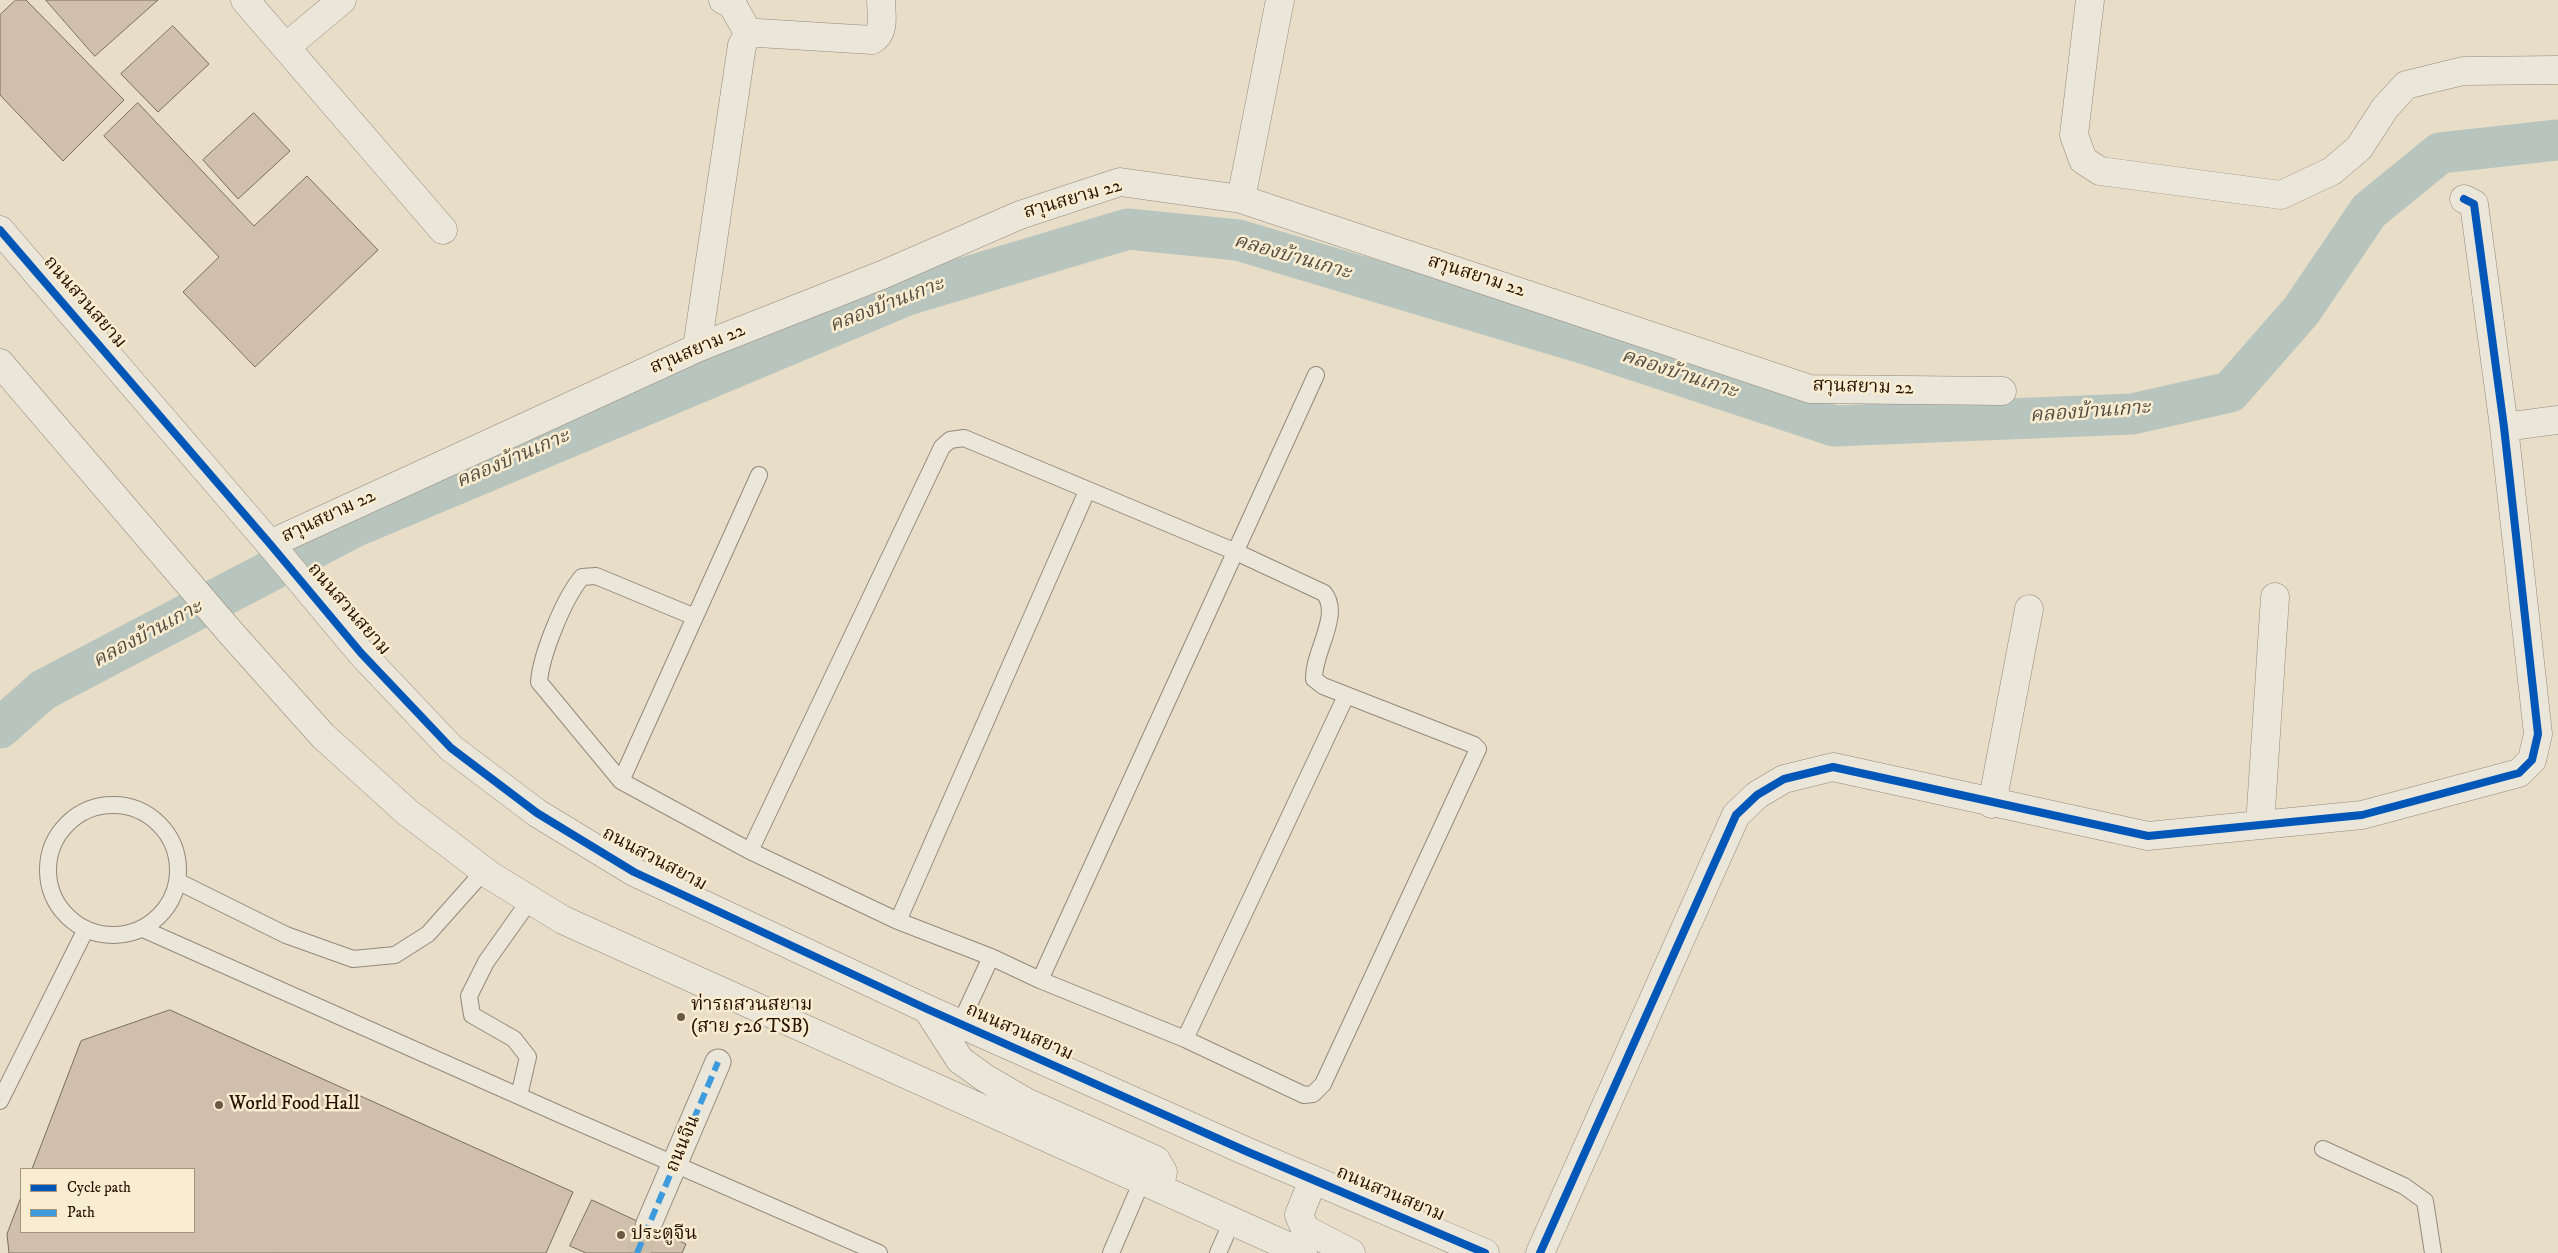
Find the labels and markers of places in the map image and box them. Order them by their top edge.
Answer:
place label: ท่ารถสวนสยาม (สาย 526 TSB) [691,995,813,1039]
marker: ท่ารถสวนสยาม (สาย 526 TSB) [675,1011,687,1023]
place label: World Food Hall [229,1094,359,1116]
marker: World Food Hall [213,1099,225,1111]
place label: ประตูจีน [631,1224,697,1246]
marker: ประตูจีน [615,1229,627,1241]

